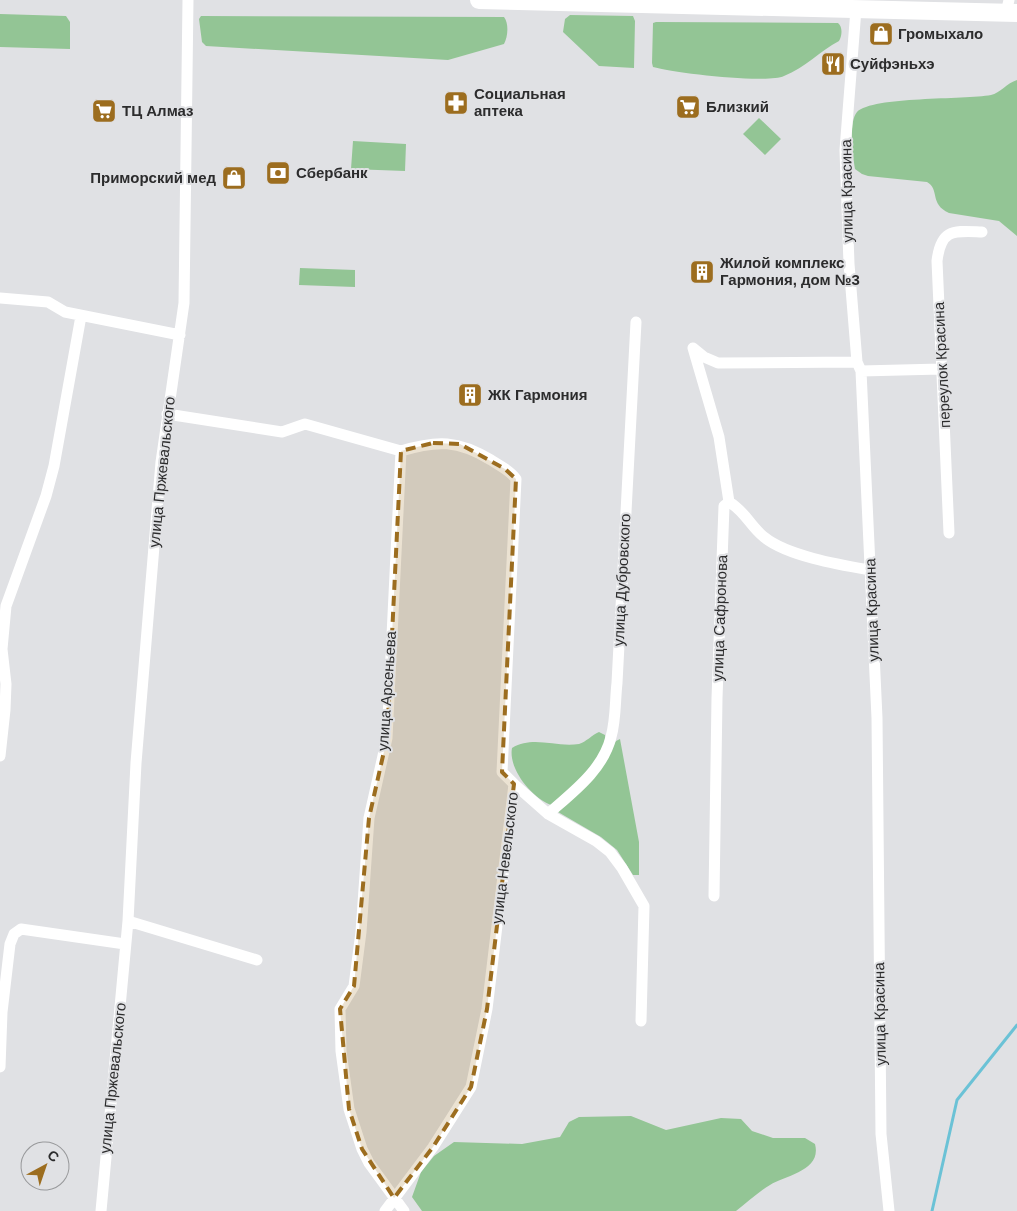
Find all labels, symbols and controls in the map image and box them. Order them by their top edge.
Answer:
shop icon: Громыхало [868,21,894,47]
place label: Громыхало [898,25,983,42]
restaurant icon: Суйфэньхэ [820,51,846,77]
place label: Суйфэньхэ [850,55,935,72]
place label: Социальная аптека [474,85,566,119]
pharmacy icon: Социальная аптека [443,90,469,116]
supermarket icon: Близкий [675,94,701,120]
supermarket icon: ТЦ Алмаз [91,98,117,124]
place label: Близкий [706,98,769,115]
place label: ТЦ Алмаз [122,102,194,119]
street label: улица Красина [837,139,856,243]
bank icon: Сбербанк [265,160,291,186]
place label: Сбербанк [296,164,368,181]
shop icon: Приморский мед [221,165,247,191]
place label: Приморский мед [90,169,216,186]
place label: Жилой комплекс Гармония, дом №3 [719,254,860,288]
building icon: Жилой комплекс Гармония, дом №3 [689,259,715,285]
street label: переулок Красина [930,301,953,428]
building icon: ЖК Гармония [457,382,483,408]
place label: ЖК Гармония [487,386,588,403]
street label: улица Пржевальского [145,396,178,548]
street label: улица Дубровского [610,513,633,647]
street label: улица Сафронова [709,554,730,682]
street label: улица Красина [861,557,882,662]
street label: улица Арсеньева [374,630,399,752]
street label: улица Невельского [488,791,521,925]
street label: улица Красина [870,962,889,1066]
street label: улица Пржевальского [96,1002,129,1154]
north arrow [20,1141,70,1191]
text: С [44,1147,62,1165]

